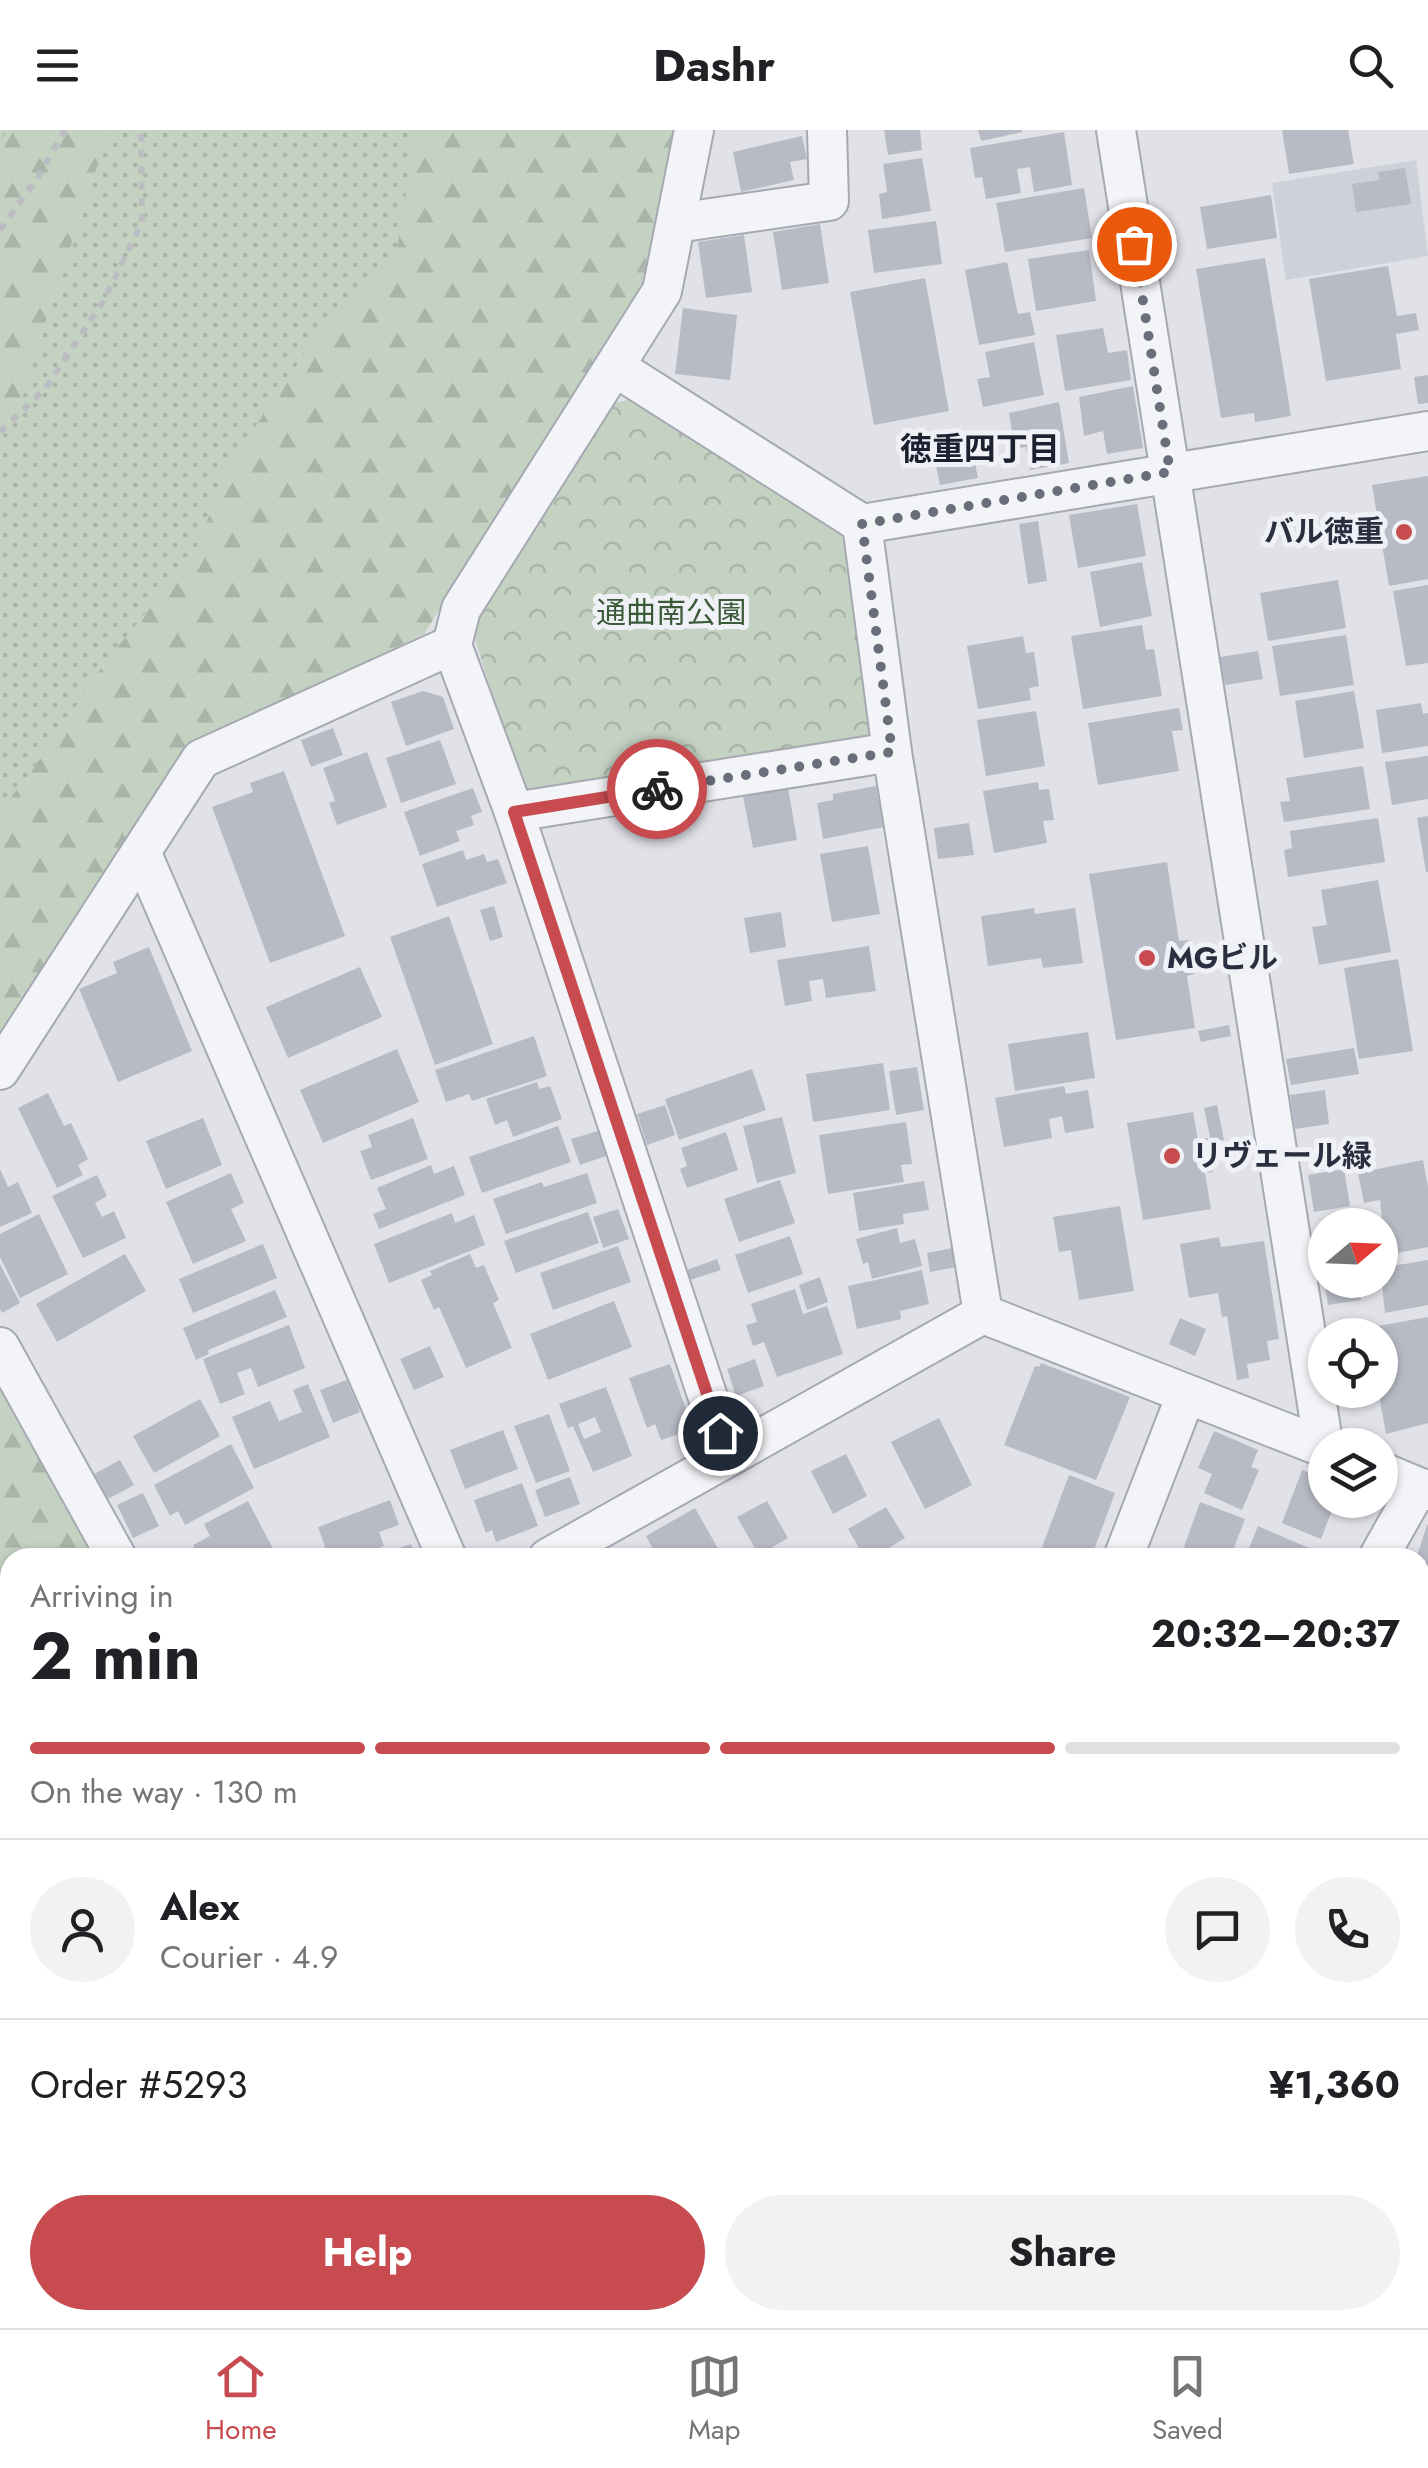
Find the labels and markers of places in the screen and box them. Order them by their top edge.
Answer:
pin [1092,202,1177,287]
place label: バル徳重 [1264,510,1384,553]
marker: バル徳重 [1393,521,1415,543]
place label: MGビル [1167,936,1278,979]
marker: MGビル [1136,947,1158,969]
place label: リヴェール緑 [1192,1134,1372,1177]
marker: リヴェール緑 [1161,1145,1183,1167]
pin [678,1391,763,1476]

